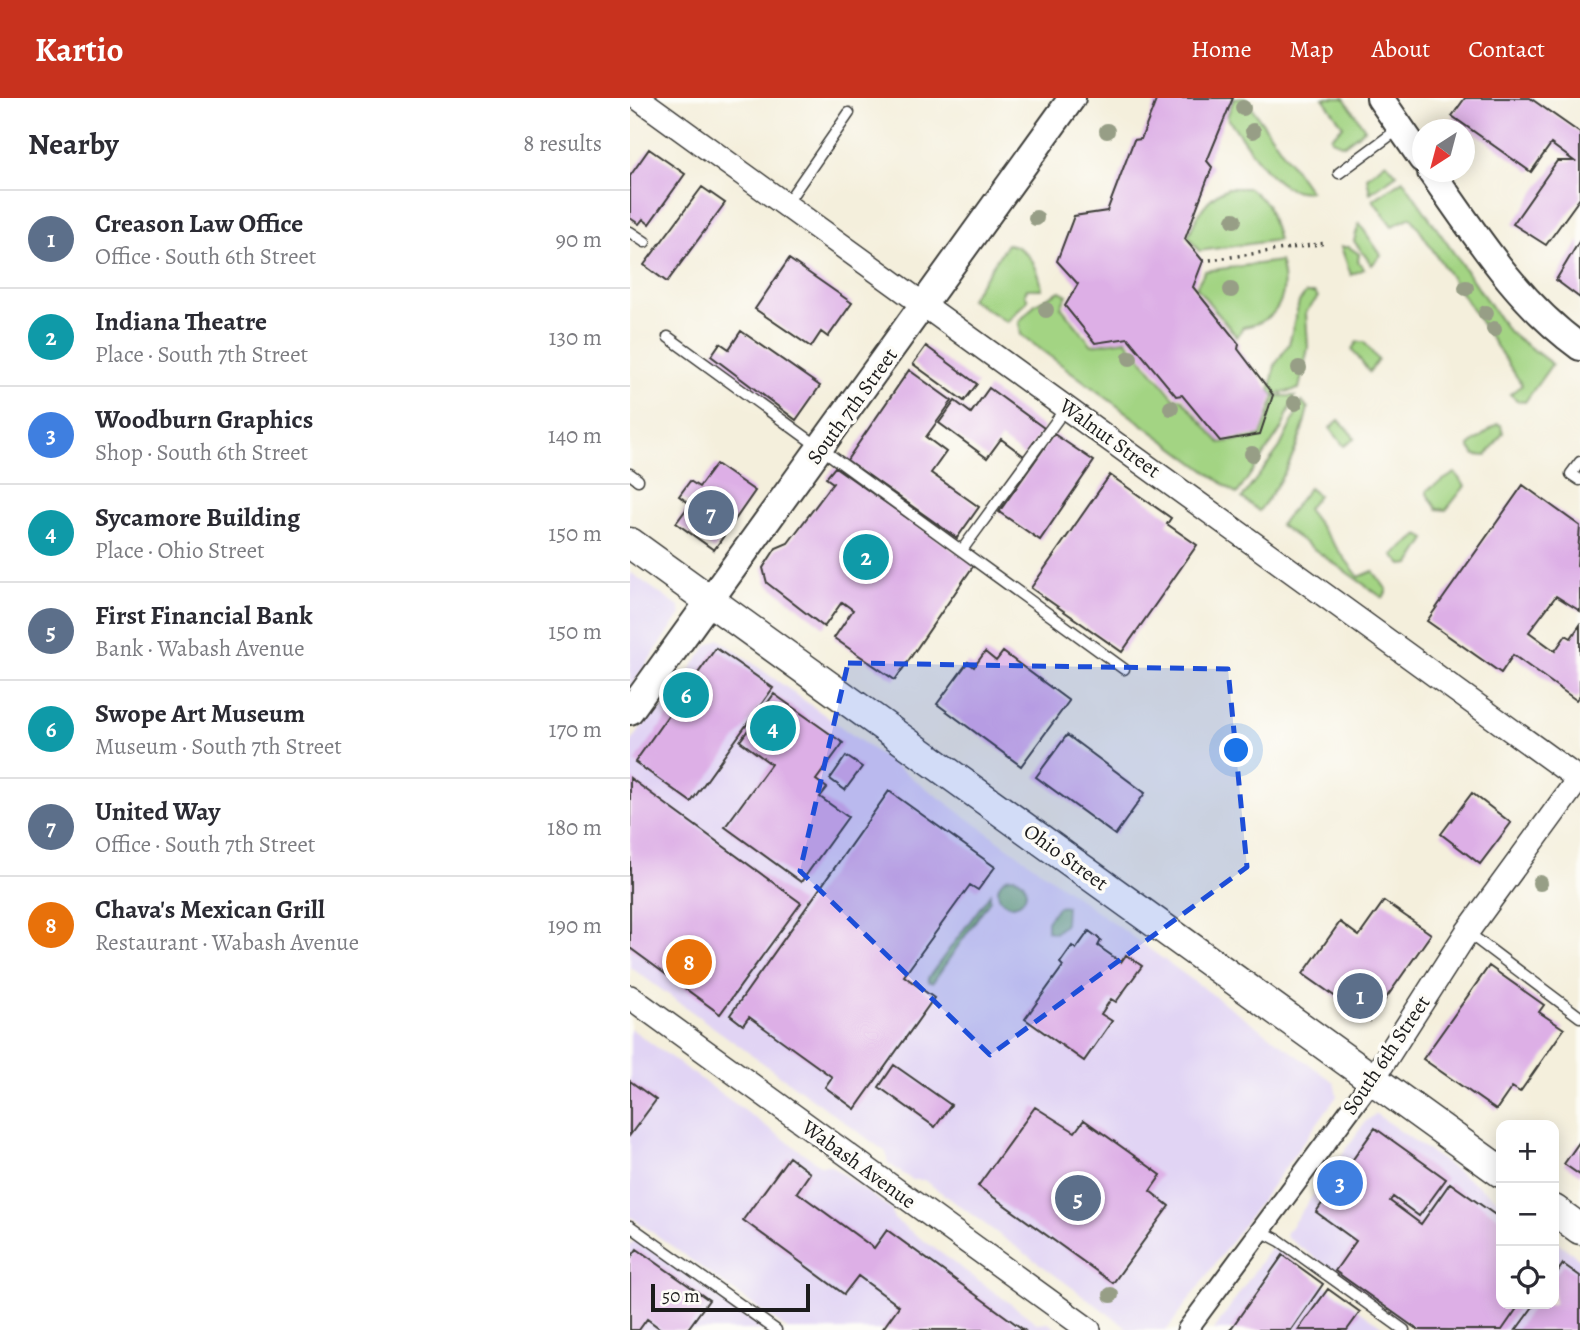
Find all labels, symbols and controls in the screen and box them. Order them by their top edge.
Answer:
text: Kartio [35,27,123,72]
text: Home [1191,33,1252,65]
text: Map [1290,33,1334,65]
text: About [1372,33,1430,65]
text: Contact [1468,33,1545,65]
north arrow [1412,119,1475,182]
text: Nearby [28,124,119,164]
text: 8 results [523,128,602,159]
text: Creason Law Office [95,206,303,241]
text: 1 [47,224,55,255]
text: 90 m [556,224,602,255]
text: Office · South 6th Street [95,241,316,272]
text: Indiana Theatre [95,304,267,339]
text: 2 [45,322,57,353]
text: 130 m [549,322,602,353]
text: Place · South 7th Street [95,339,308,370]
street label: South 7th Street [800,342,904,470]
street label: Walnut Street [1053,391,1166,484]
text: Woodburn Graphics [95,402,313,437]
text: 3 [46,420,56,451]
text: 140 m [548,420,602,451]
text: Shop · South 6th Street [95,437,308,468]
pin: 7 [688,487,734,539]
text: Sycamore Building [95,500,300,535]
text: 4 [46,518,56,549]
text: 150 m [548,518,602,549]
pin: 2 [843,531,889,583]
text: Place · Ohio Street [95,535,265,566]
text: First Financial Bank [95,598,313,633]
text: 5 [46,616,56,647]
text: 150 m [548,616,602,647]
text: Bank · Wabash Avenue [95,633,304,664]
pin: 6 [663,669,709,721]
text: Swope Art Museum [95,696,305,731]
pin: 4 [750,702,796,754]
text: 6 [46,714,56,745]
text: 170 m [549,714,602,745]
text: Museum · South 7th Street [95,731,342,762]
your location [1219,733,1253,767]
text: United Way [95,794,220,829]
text: 7 [46,812,56,843]
text: 180 m [547,812,602,843]
street label: Ohio Street [1018,817,1114,897]
text: Office · South 7th Street [95,829,315,860]
text: Chava's Mexican Grill [95,892,325,927]
text: 8 [45,910,57,941]
text: 190 m [548,910,602,941]
text: Restaurant · Wabash Avenue [95,927,359,958]
pin: 8 [666,936,712,988]
pin: 1 [1337,970,1383,1022]
street label: South 6th Street [1336,990,1436,1120]
street label: Wabash Avenue [796,1113,922,1215]
map controls [1496,1120,1559,1309]
button: + [1496,1120,1559,1183]
pin: 3 [1317,1157,1363,1209]
pin: 5 [1055,1172,1101,1224]
button: − [1496,1183,1559,1246]
button: locate [1496,1246,1559,1309]
scale bar [651,1281,810,1313]
text: 50 m [662,1283,700,1309]

